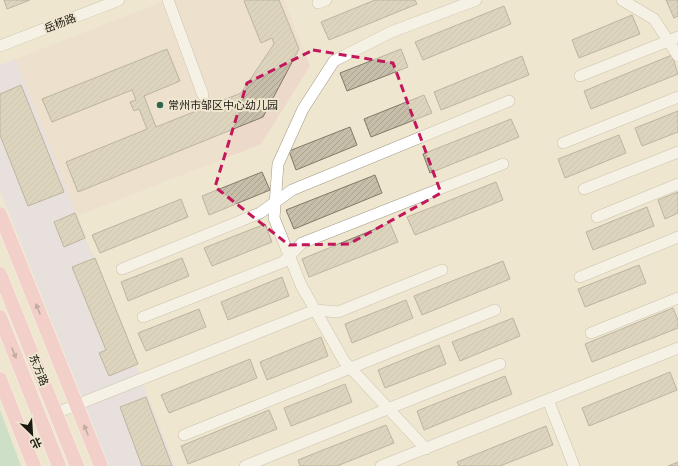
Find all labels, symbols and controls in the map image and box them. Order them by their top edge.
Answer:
street label: 岳杨路 [42,11,78,35]
place label: 常州市邹区中心幼儿园 [168,98,278,112]
marker: 常州市邹区中心幼儿园 [155,100,165,110]
one-way arrow [35,303,41,315]
one-way arrow [12,347,18,359]
street label: 东方路 [26,352,52,388]
north arrow [12,414,52,454]
one-way arrow [83,423,89,435]
text: 北 [28,434,44,452]

